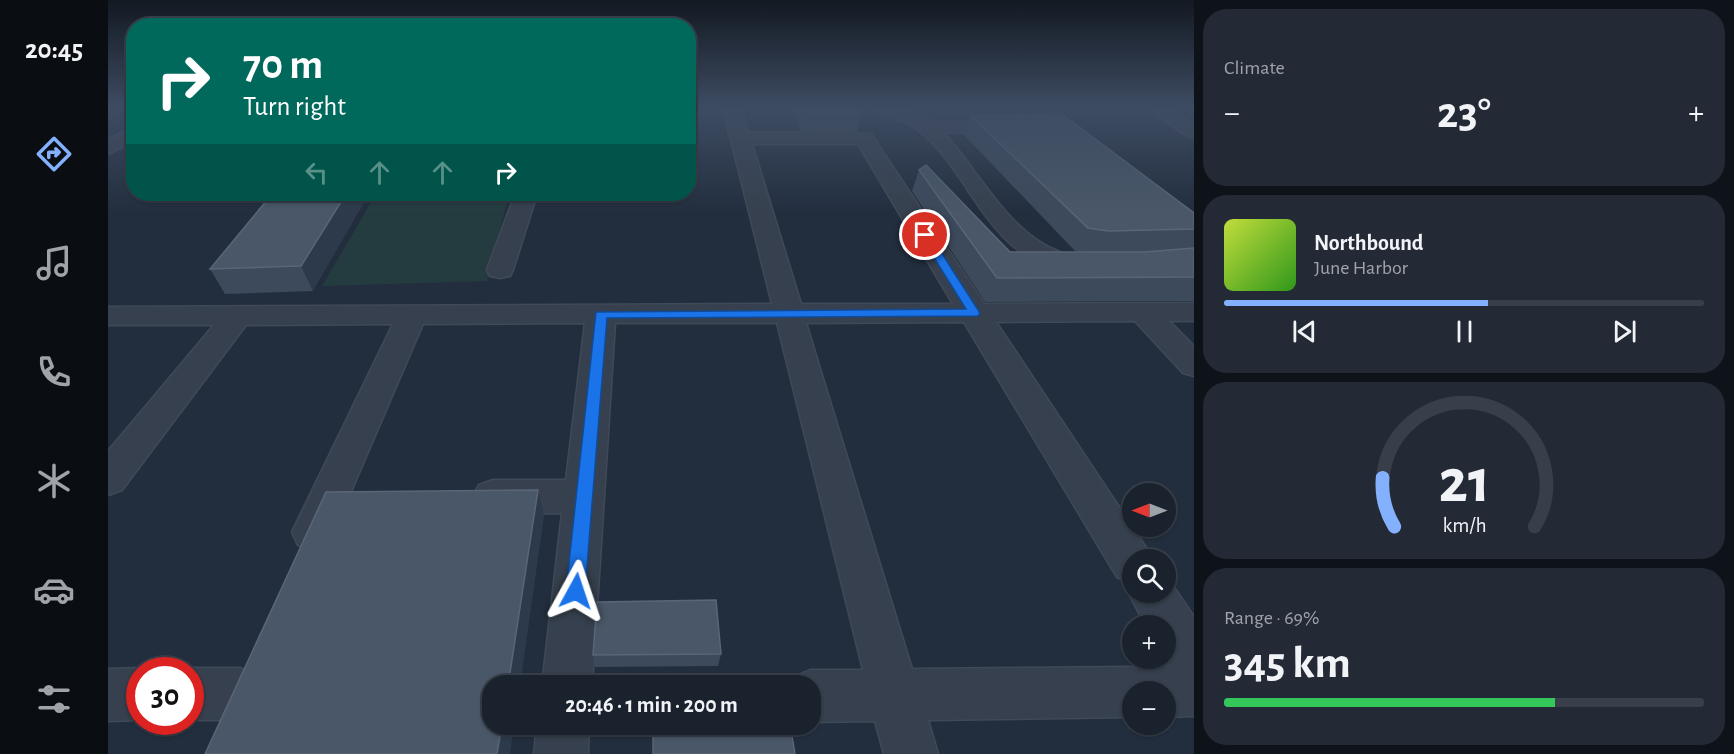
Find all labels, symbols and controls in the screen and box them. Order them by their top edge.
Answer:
text: 20:45 [25,36,83,63]
icon: right [144,42,222,120]
text: 70 m [243,44,323,86]
text: Climate [1224,58,1285,78]
text: 23° [1437,91,1491,136]
text: Turn right [243,93,346,120]
text: − [1224,97,1240,130]
text: + [1688,97,1704,130]
icon: directions [33,133,75,175]
icon: left [300,156,333,189]
icon: ahead [363,156,396,189]
icon: ahead [426,156,459,189]
icon: right [489,156,522,189]
pin [899,209,950,260]
icon: arrive [908,218,941,251]
text: Northbound [1314,232,1423,254]
icon: music [33,242,75,284]
text: June Harbor [1314,258,1408,278]
icon: previous [1288,315,1321,348]
icon: pause [1448,315,1481,348]
icon: next [1608,315,1641,348]
icon: phone [33,351,75,393]
text: 21 [1438,451,1490,513]
icon: climate [33,460,75,502]
north arrow [1122,483,1176,537]
map controls [1122,483,1176,735]
text: km/h [1442,516,1486,537]
button: search [1122,549,1176,603]
position arrow [544,559,608,623]
icon: car [33,569,75,611]
text: Range · 69% [1224,608,1319,628]
button: + [1122,615,1176,669]
text: 345 km [1224,641,1351,686]
speed limit sign: 30 [126,657,204,735]
icon: filters [33,678,75,720]
button: − [1122,681,1176,735]
text: 20:46 · 1 min · 200 m [565,694,738,716]

